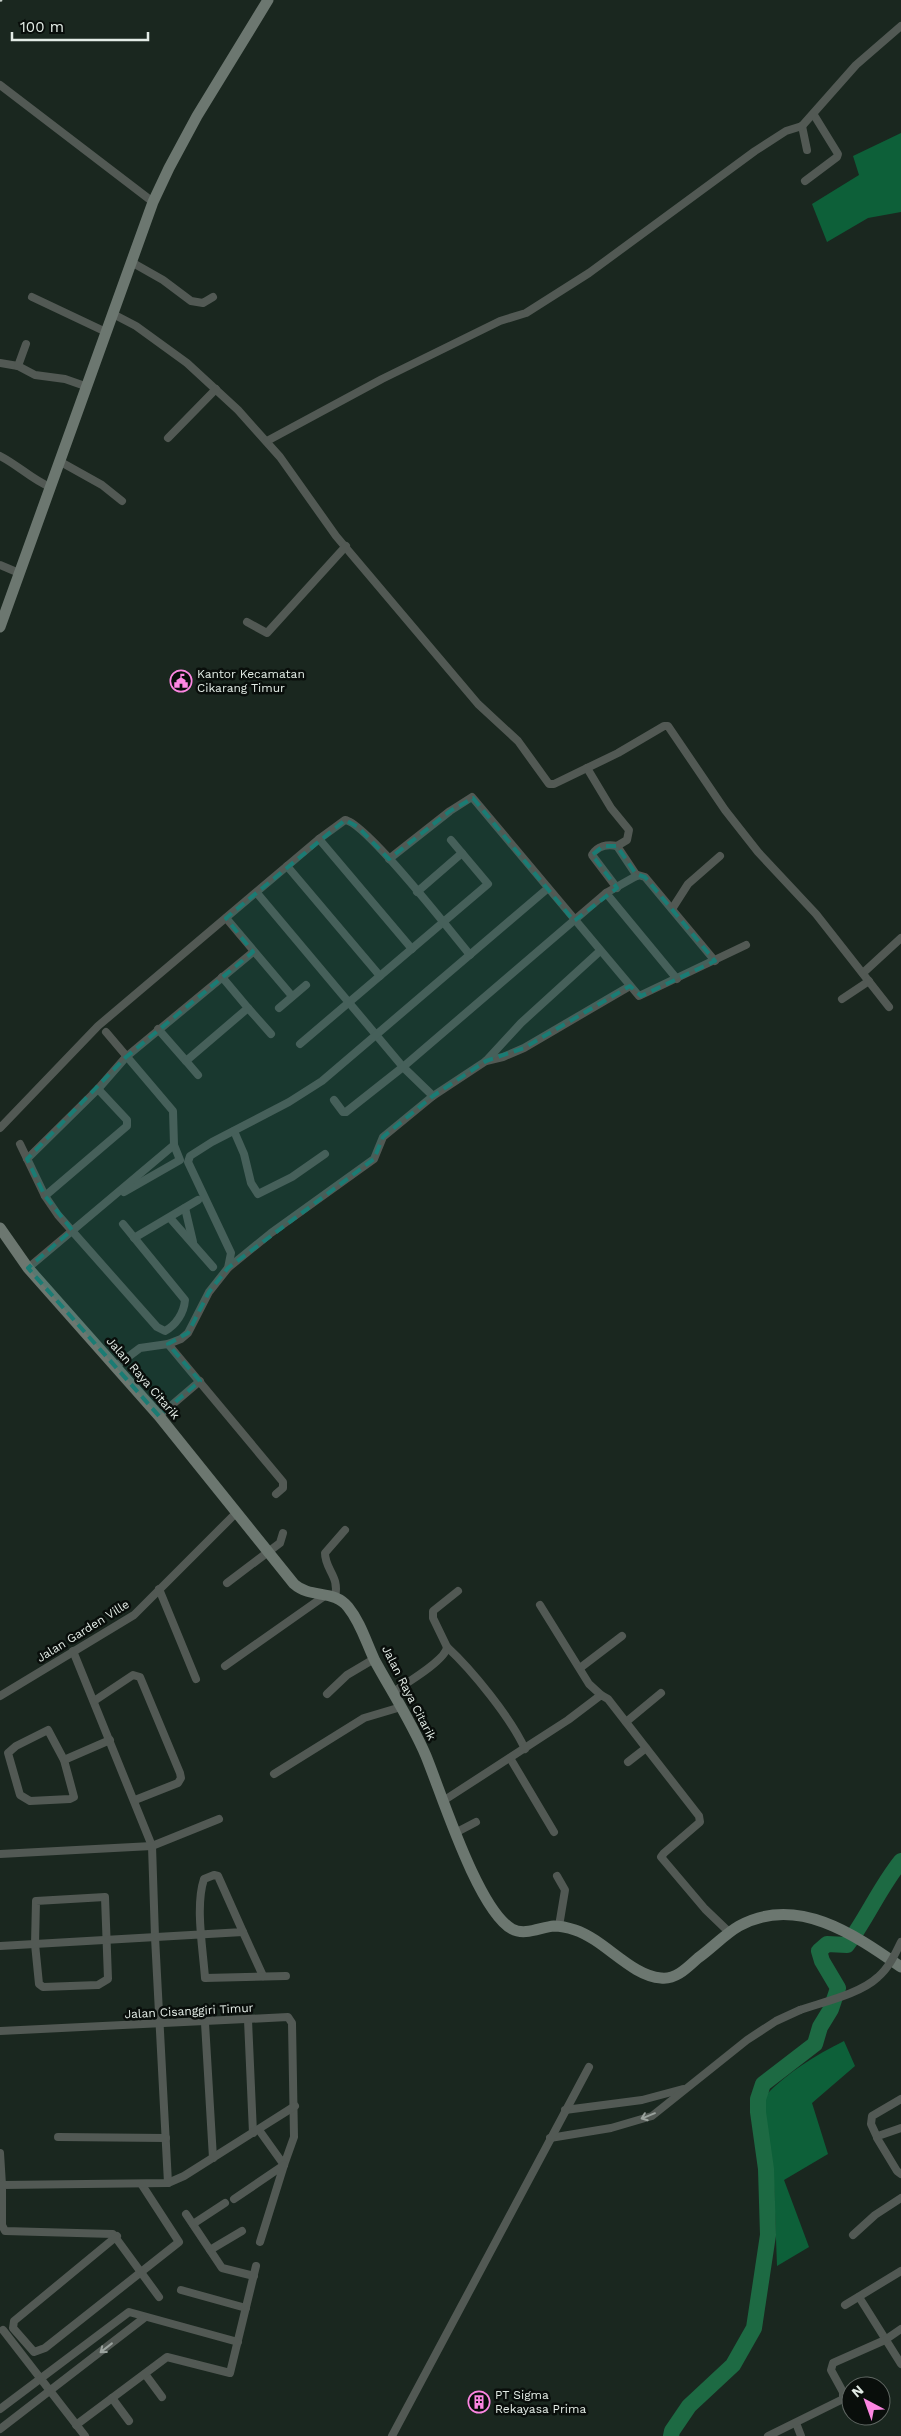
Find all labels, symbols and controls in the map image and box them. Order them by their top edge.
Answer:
scale bar [12,10,149,42]
text: 100 m [20,18,64,36]
place label: Kantor Kecamatan Cikarang Timur [197,667,305,695]
public building icon: Kantor Kecamatan Cikarang Timur [169,669,193,693]
street label: Jalan Raya Citarik [103,1334,183,1422]
street label: Jalan Garden Ville [34,1597,132,1665]
street label: Jalan Raya Citarik [379,1643,439,1743]
street label: Jalan Cisanggiri Timur [124,2001,254,2021]
one-way arrow [641,2112,656,2122]
one-way arrow [99,2342,112,2353]
north arrow [841,2376,891,2426]
text: N [848,2382,867,2401]
place label: PT Sigma Rekayasa Prima [495,2388,586,2416]
building icon: PT Sigma Rekayasa Prima [467,2390,491,2414]

